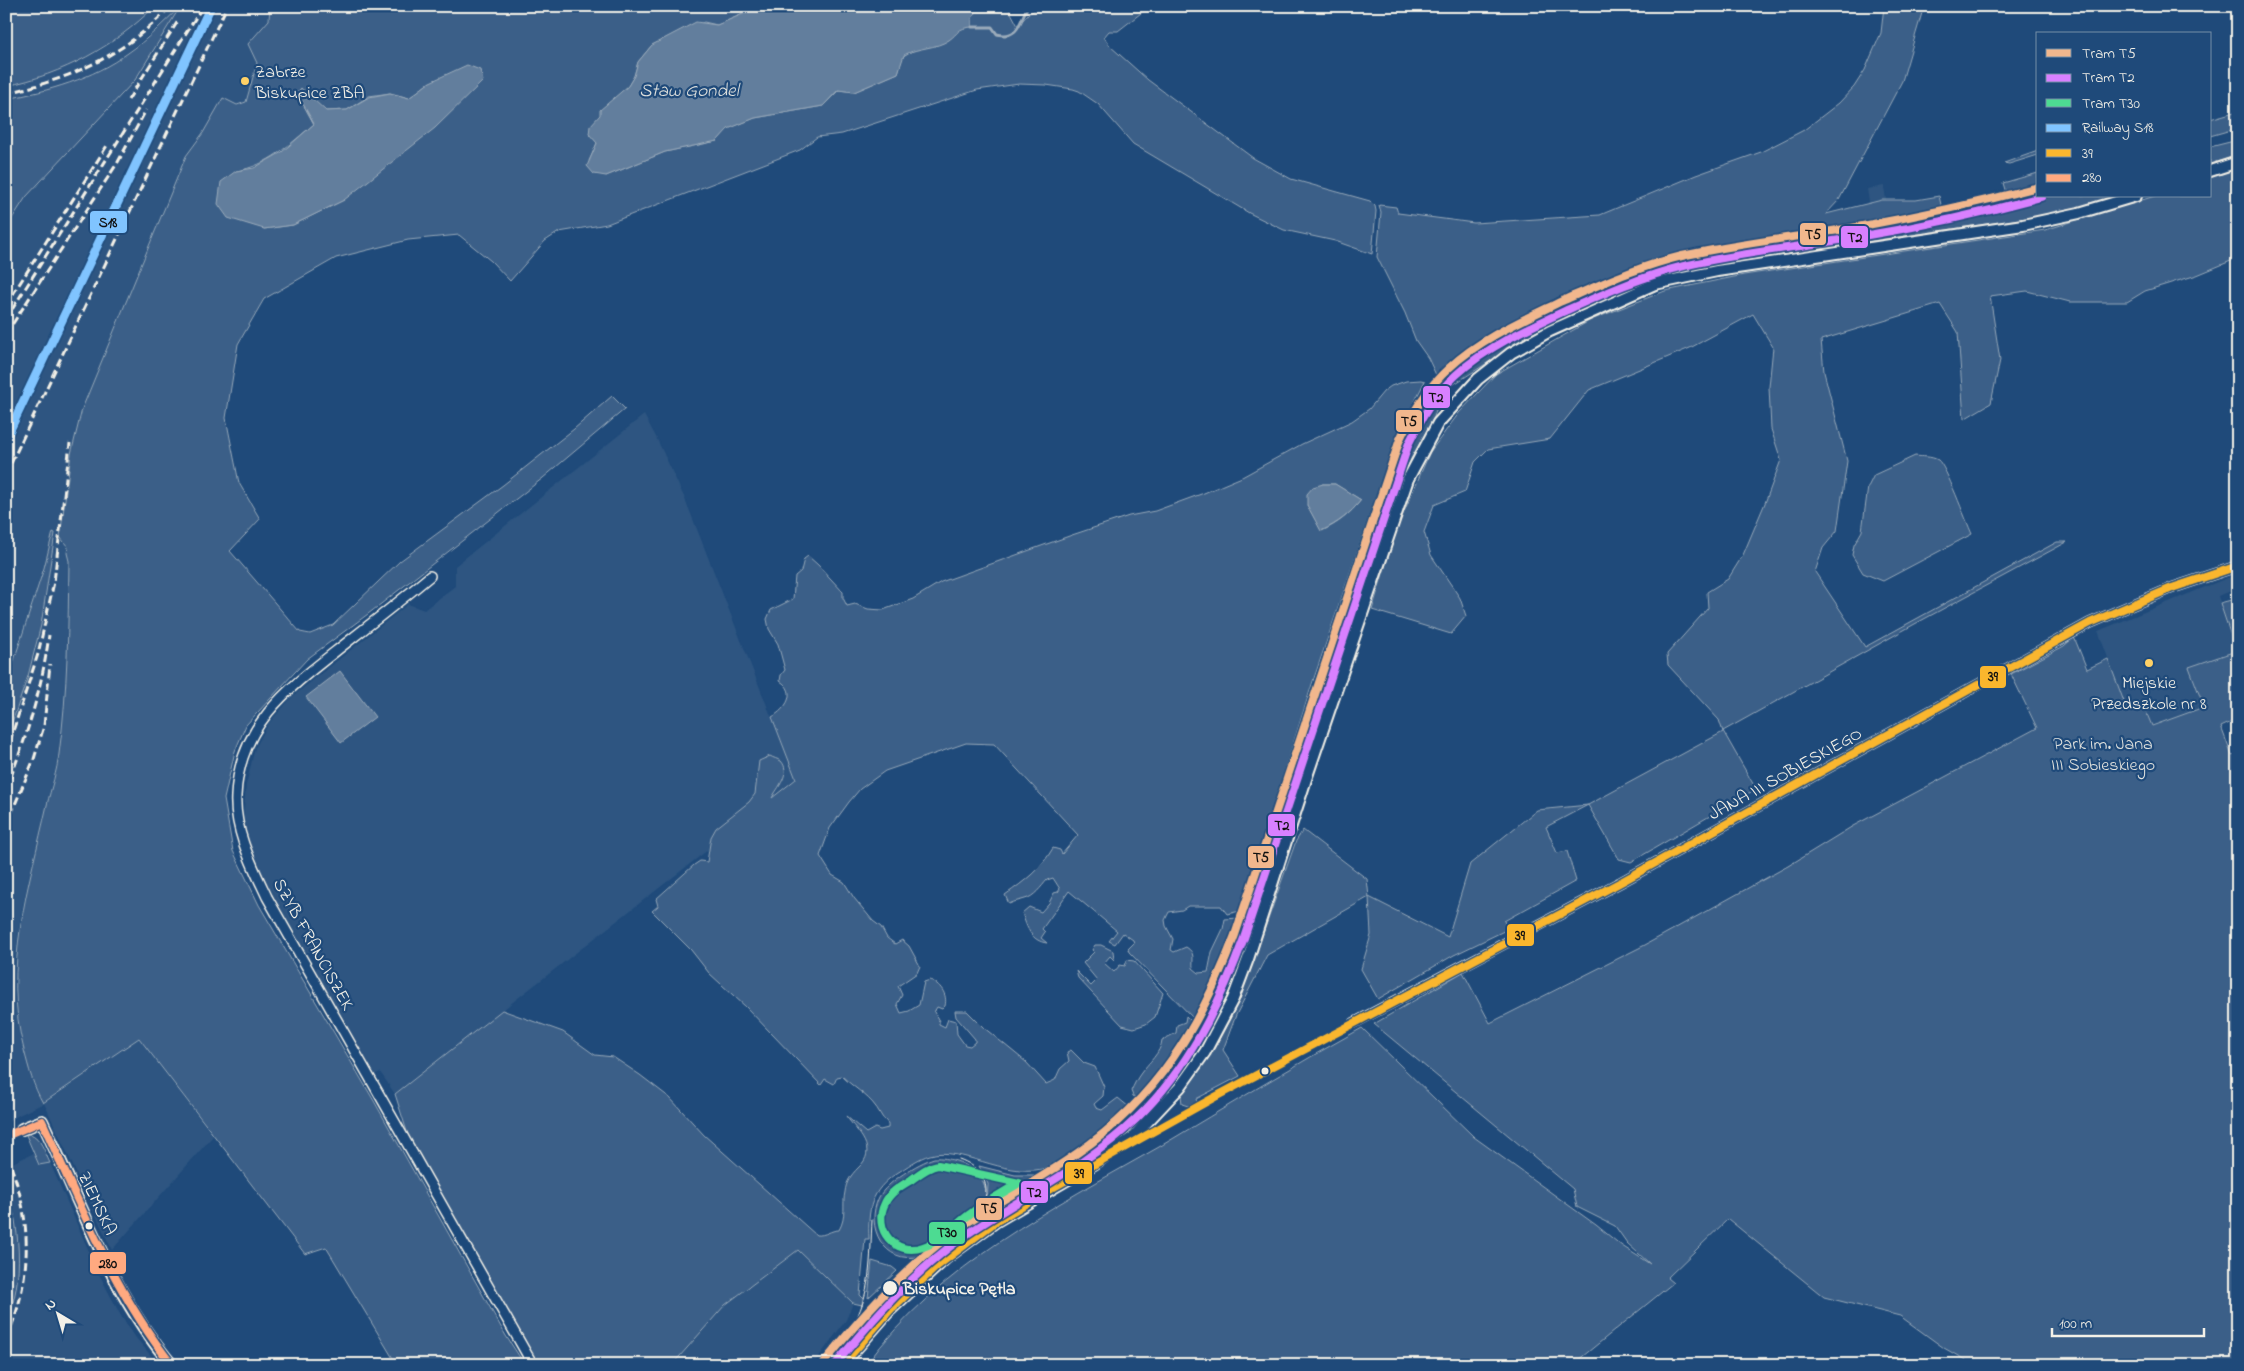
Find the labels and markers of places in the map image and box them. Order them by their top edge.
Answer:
place label: Zabrze Biskupice ZBA [254,60,365,107]
marker: Zabrze Biskupice ZBA [239,75,251,87]
marker: Miejskie Przedszkole nr 8 [2143,657,2155,669]
place label: Miejskie Przedszkole nr 8 [2091,671,2207,718]
unlabelled marker [1260,1066,1270,1076]
unlabelled marker [84,1221,94,1231]
place label: Biskupice Pętla [902,1277,1016,1303]
marker: Biskupice Pętla [881,1279,899,1297]

